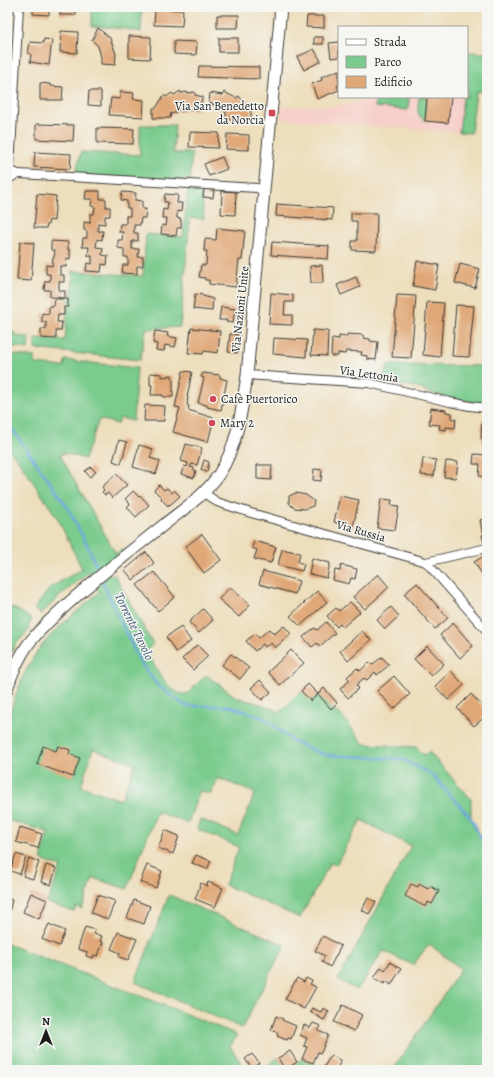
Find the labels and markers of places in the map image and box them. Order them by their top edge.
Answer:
place label: Via San Benedetto da Norcia [174,98,264,128]
marker: Via San Benedetto da Norcia [267,108,277,118]
place label: Cafè Puertorico [221,391,298,407]
marker: Cafè Puertorico [208,394,218,404]
place label: Mary 2 [220,415,254,431]
marker: Mary 2 [207,418,217,428]

